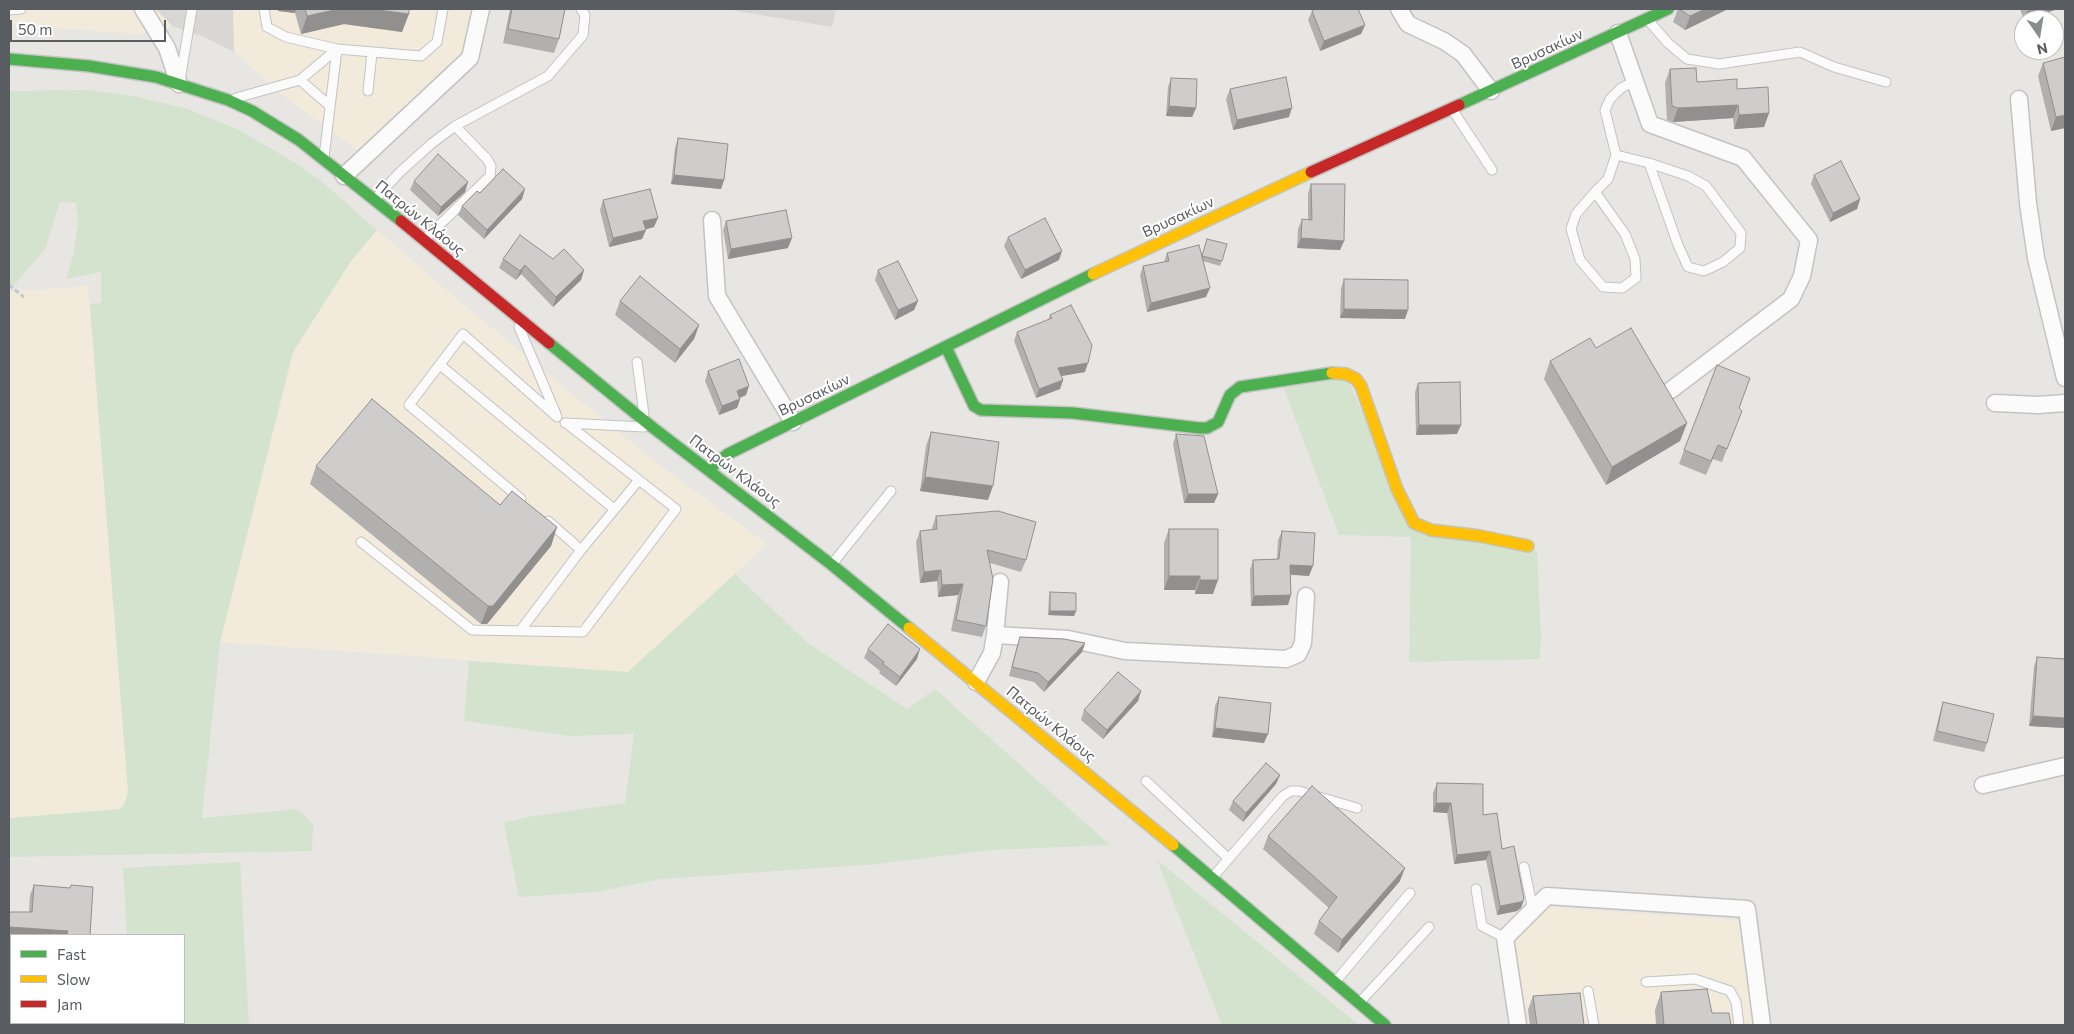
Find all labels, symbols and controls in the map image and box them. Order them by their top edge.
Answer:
scale bar [12,10,169,42]
north arrow [2014,10,2064,60]
text: 50 m [18,20,52,38]
street label: Βρυσακίων [1508,25,1586,73]
text: N [2035,40,2049,59]
street label: Πατρών Κλάους [372,176,468,260]
street label: Βρυσακίων [1139,193,1217,241]
street label: Βρυσακίων [775,370,853,420]
street label: Πατρών Κλάους [686,431,784,511]
street label: Πατρών Κλάους [1003,682,1099,766]
legend [10,934,185,1024]
text: Fast [57,945,86,963]
text: Slow [57,970,90,988]
text: Jam [57,995,82,1013]

